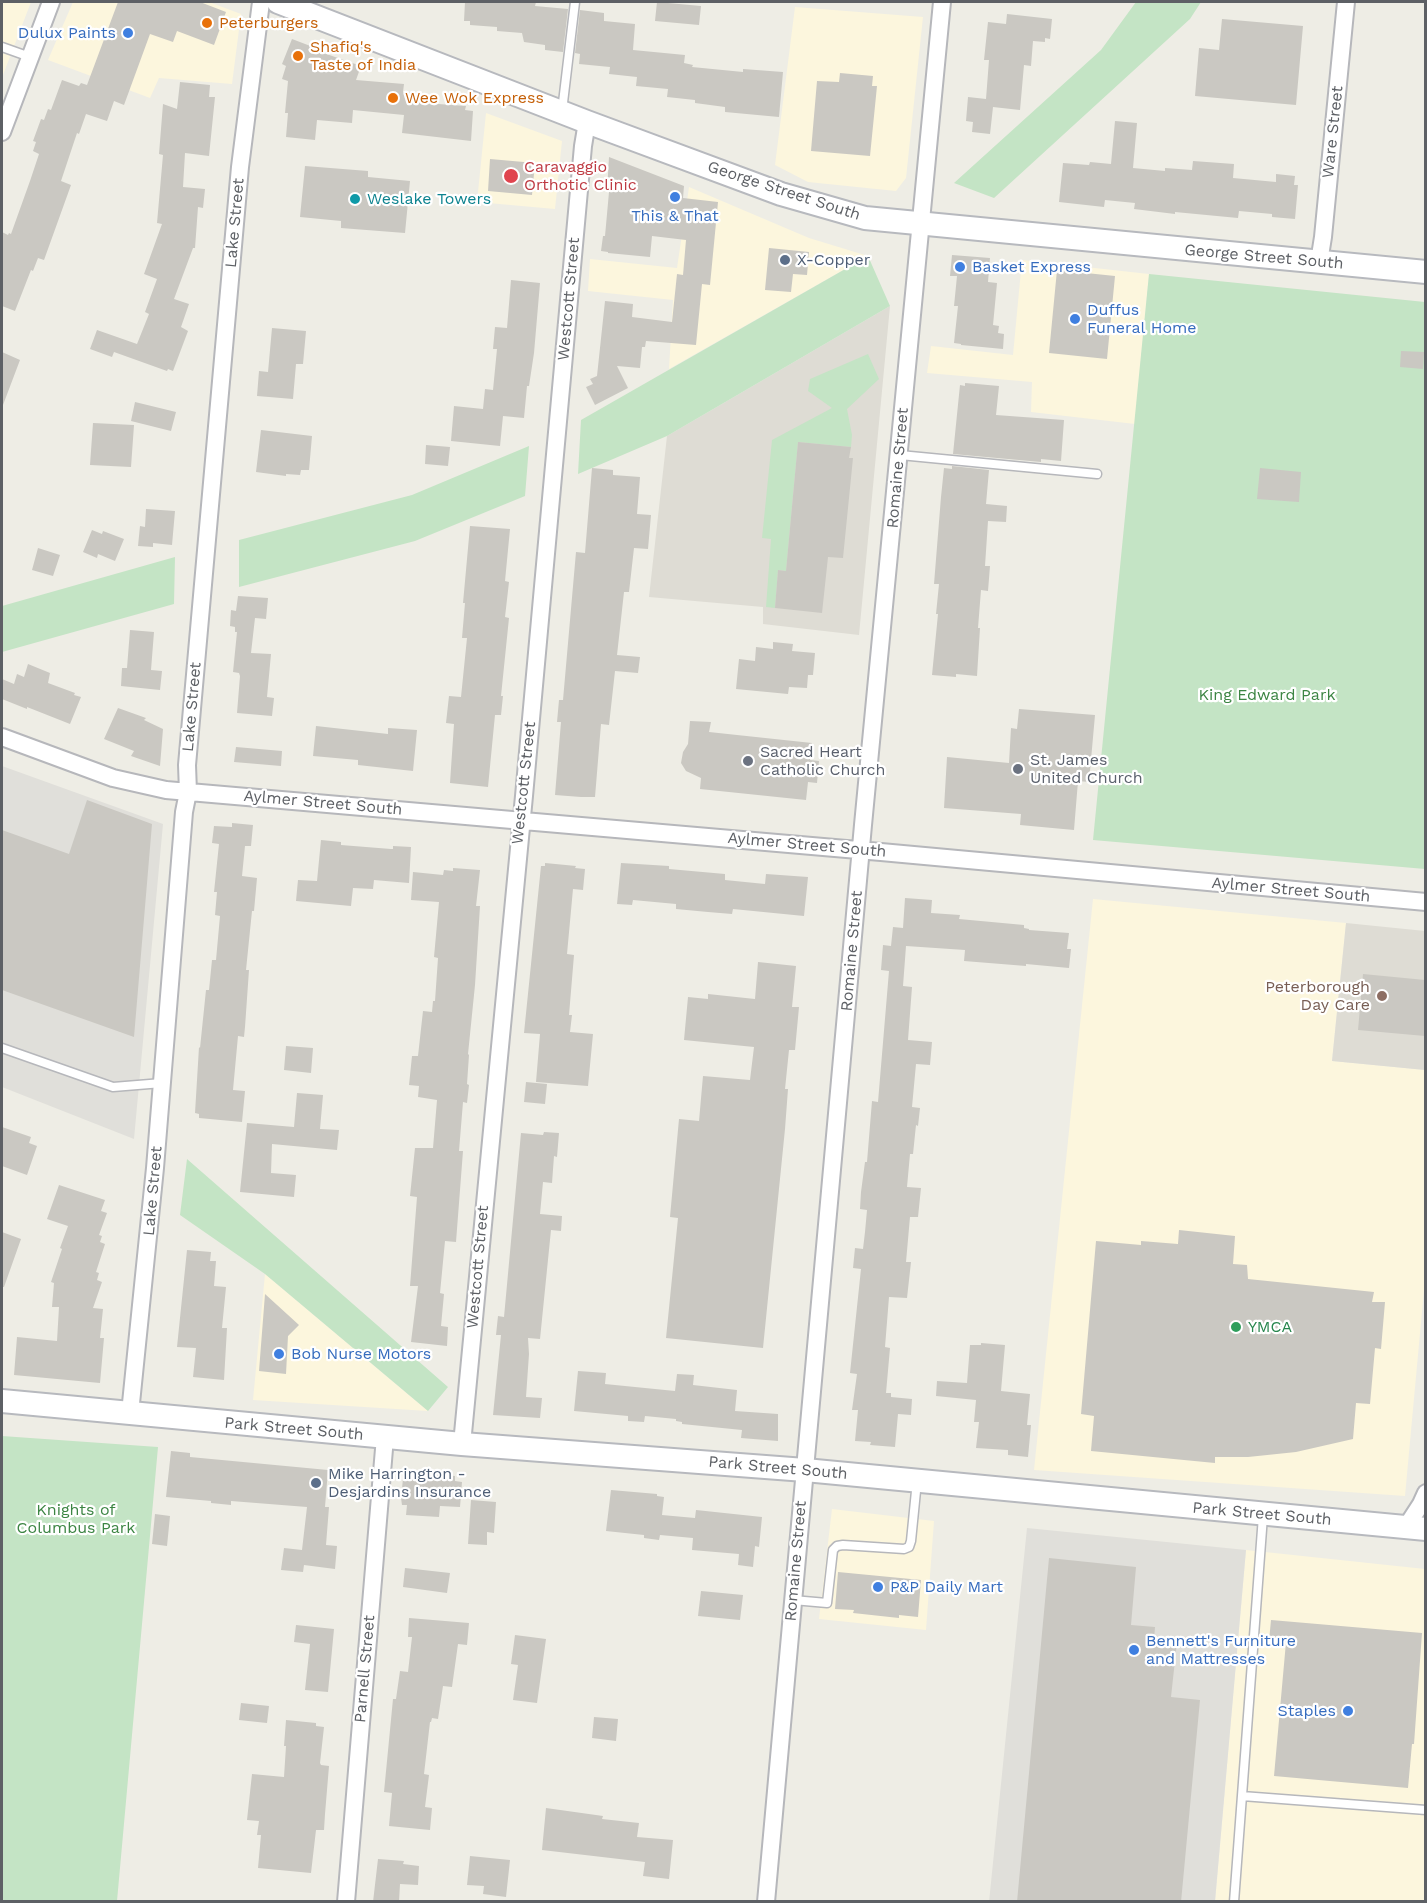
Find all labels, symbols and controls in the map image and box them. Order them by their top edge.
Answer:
place label: Peterburgers [219,13,318,33]
marker: Peterburgers [200,16,214,30]
place label: Dulux Paints [18,23,116,43]
marker: Dulux Paints [121,26,135,40]
place label: Shafiq's Taste of India [310,37,416,75]
marker: Shafiq's Taste of India [291,49,305,63]
street label: Ware Street [1319,85,1347,179]
place label: Wee Wok Express [405,88,544,108]
marker: Wee Wok Express [386,91,400,105]
place label: Caravaggio Orthotic Clinic [524,157,637,195]
street label: George Street South [705,157,863,225]
marker: Caravaggio Orthotic Clinic [502,167,520,185]
street label: Lake Street [222,177,248,269]
place label: Weslake Towers [367,189,491,209]
marker: This & That [668,190,682,204]
marker: Weslake Towers [348,192,362,206]
place label: This & That [631,206,719,226]
street label: Westcott Street [554,237,584,361]
street label: George Street South [1184,240,1344,274]
place label: X-Copper [797,250,870,270]
marker: X-Copper [778,253,792,267]
place label: Basket Express [972,257,1091,277]
marker: Basket Express [953,260,967,274]
place label: Duffus Funeral Home [1087,300,1197,338]
marker: Duffus Funeral Home [1068,312,1082,326]
street label: Romaine Street [883,407,913,529]
street label: Lake Street [179,661,205,753]
park label: King Edward Park [1199,685,1335,705]
street label: Westcott Street [508,721,540,845]
place label: Sacred Heart Catholic Church [760,742,885,780]
place label: St. James United Church [1030,750,1143,788]
marker: Sacred Heart Catholic Church [741,754,755,768]
marker: St. James United Church [1011,762,1025,776]
street label: Aylmer Street South [243,786,403,820]
street label: Aylmer Street South [727,828,887,862]
street label: Aylmer Street South [1211,873,1371,907]
street label: Romaine Street [837,890,867,1012]
place label: Peterborough Day Care [1265,977,1370,1015]
marker: Peterborough Day Care [1375,989,1389,1003]
street label: Lake Street [140,1145,166,1237]
street label: Westcott Street [463,1205,493,1329]
place label: YMCA [1248,1317,1292,1337]
marker: YMCA [1229,1320,1243,1334]
place label: Bob Nurse Motors [291,1344,431,1364]
marker: Bob Nurse Motors [272,1347,286,1361]
street label: Park Street South [224,1413,364,1445]
street label: Park Street South [708,1452,848,1484]
place label: Mike Harrington - Desjardins Insurance [328,1464,491,1502]
marker: Mike Harrington - Desjardins Insurance [309,1476,323,1490]
street label: Park Street South [1192,1498,1332,1530]
park label: Knights of Columbus Park [17,1500,135,1538]
street label: Romaine Street [781,1500,811,1622]
place label: P&P Daily Mart [890,1577,1003,1597]
marker: P&P Daily Mart [871,1580,885,1594]
street label: Parnell Street [351,1614,379,1724]
place label: Bennett's Furniture and Mattresses [1146,1631,1296,1669]
marker: Bennett's Furniture and Mattresses [1127,1643,1141,1657]
place label: Staples [1277,1701,1336,1721]
marker: Staples [1341,1704,1355,1718]

